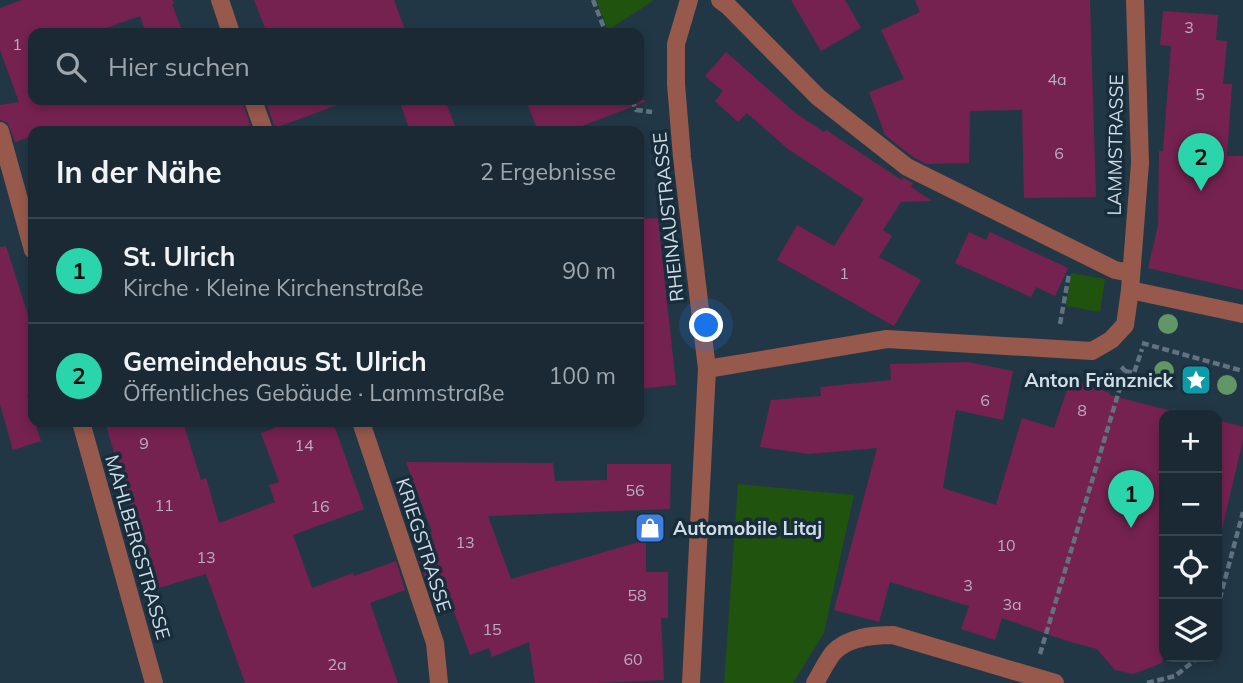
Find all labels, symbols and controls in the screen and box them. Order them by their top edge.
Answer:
house number: 3 [1184,17,1194,37]
search box [28,28,644,105]
house number: 1 [12,34,22,54]
icon: search [52,48,90,86]
text: Hier suchen [108,50,250,83]
house number: 4a [1047,69,1067,89]
street label: LAMMSTRASSE [1102,74,1128,216]
house number: 5 [1195,84,1205,104]
street label: RHEINAUSTRASSE [647,131,689,303]
pin: 2 [1178,133,1224,191]
house number: 6 [1054,143,1064,163]
text: In der Nähe [56,153,222,191]
text: 2 Ergebnisse [480,157,616,186]
text: St. Ulrich [123,240,235,273]
text: 1 [72,256,86,285]
text: 90 m [562,256,616,285]
house number: 1 [839,263,849,283]
text: Kirche · Kleine Kirchenstraße [123,273,424,302]
your location [689,308,723,342]
text: Gemeindehaus St. Ulrich [123,345,427,378]
text: 2 [72,361,86,390]
text: 100 m [548,361,616,390]
place icon: Anton Fränznick [1179,363,1213,397]
place label: Anton Fränznick [1024,368,1173,392]
text: Öffentliches Gebäude · Lammstraße [123,378,504,407]
house number: 6 [980,390,990,410]
house number: 8 [1077,400,1087,420]
map controls [1159,410,1222,662]
button: + [1159,410,1222,473]
house number: 9 [139,433,149,453]
house number: 14 [294,435,314,455]
street label: MAHLBERGSTRASSE [100,452,176,642]
pin: 1 [1108,470,1154,528]
button: − [1159,473,1222,536]
street label: KRIEGSTRASSE [391,475,457,615]
house number: 56 [625,480,645,500]
house number: 11 [154,495,174,515]
house number: 16 [310,496,330,516]
shop icon: Automobile Litaj [633,511,667,545]
place label: Automobile Litaj [673,516,822,540]
house number: 13 [455,532,475,552]
house number: 10 [996,535,1016,555]
button: locate [1159,536,1222,599]
house number: 13 [196,547,216,567]
house number: 3 [963,575,973,595]
house number: 58 [627,585,647,605]
house number: 3a [1002,594,1022,614]
button: layers [1159,599,1222,662]
house number: 15 [482,619,502,639]
house number: 60 [623,649,643,669]
house number: 2a [327,654,347,674]

